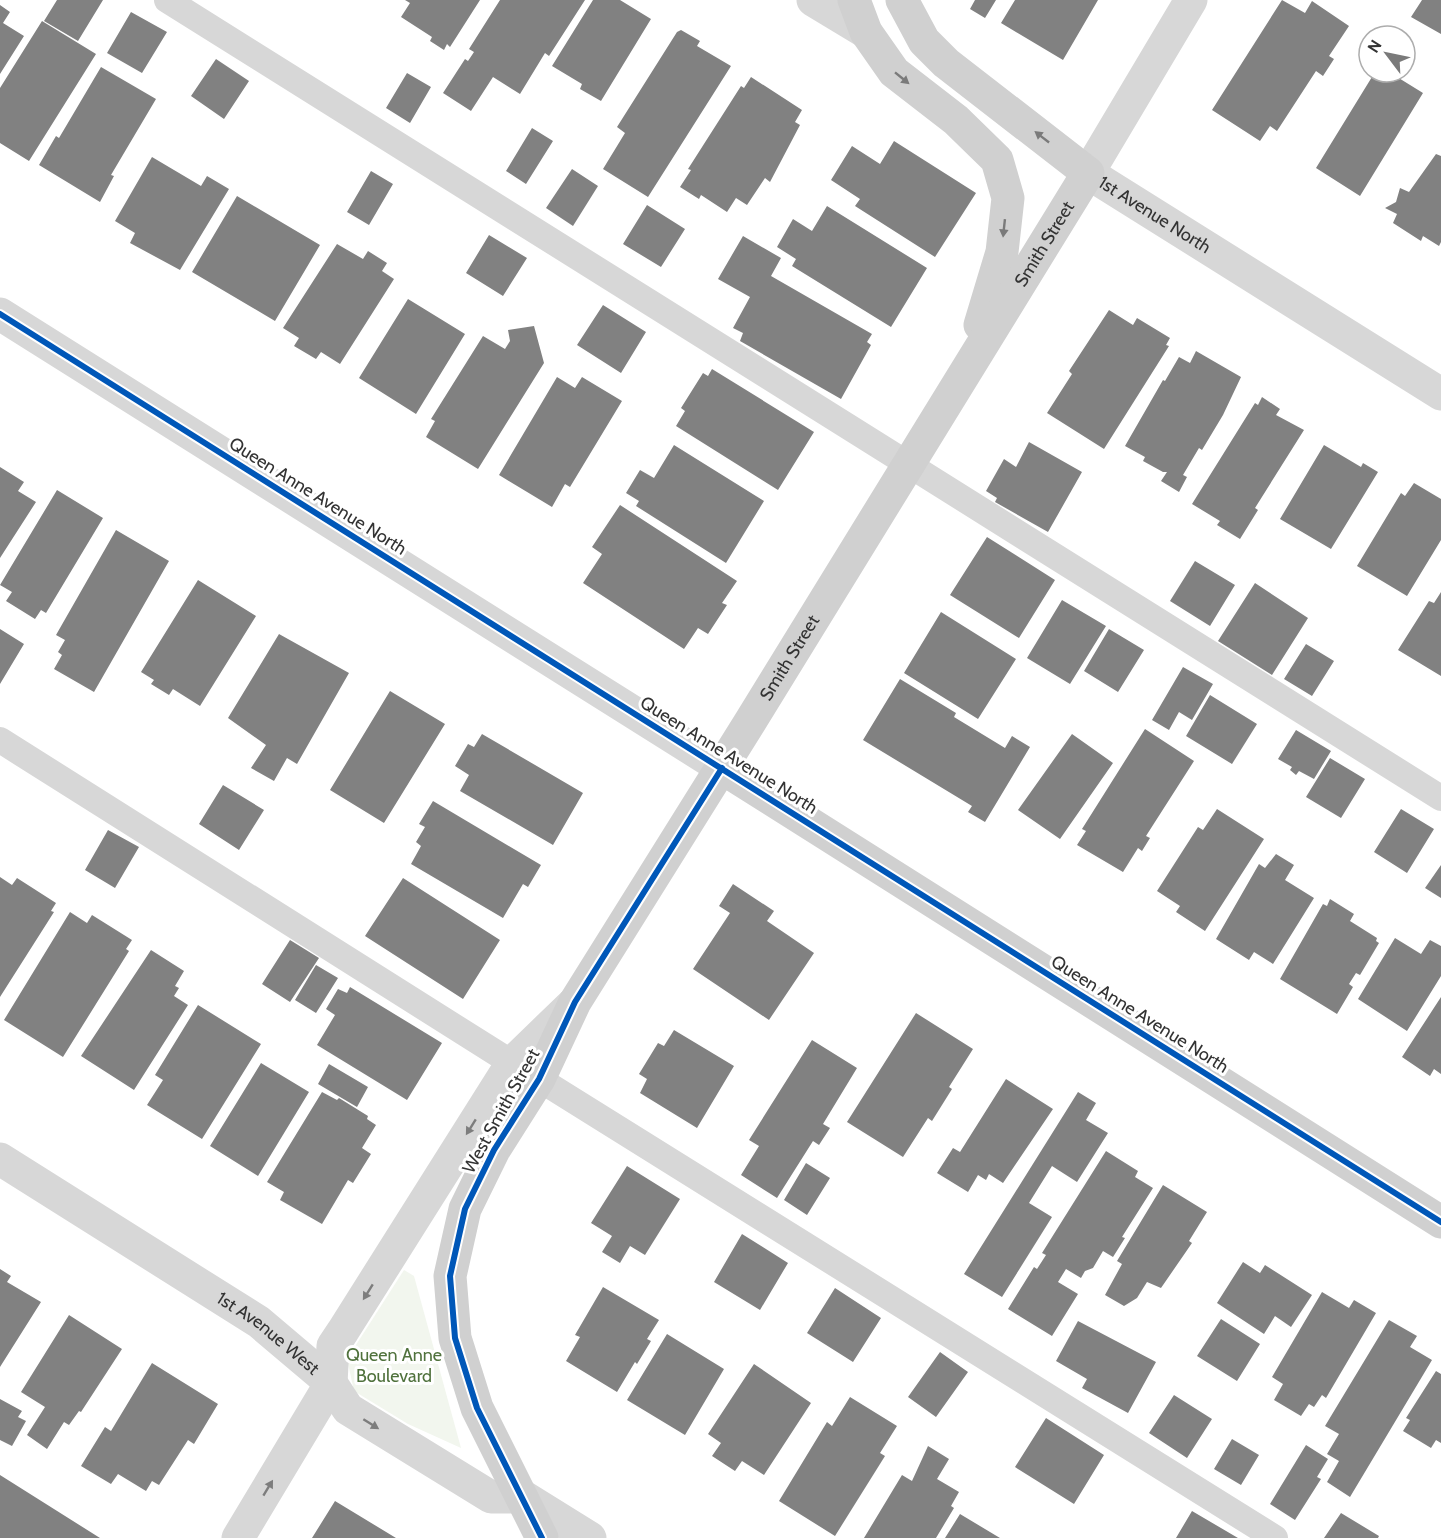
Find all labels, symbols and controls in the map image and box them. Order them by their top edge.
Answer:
north arrow [1357,24,1417,84]
text: N [1364,36,1386,56]
one-way arrow [894,71,910,84]
one-way arrow [1034,130,1050,143]
street label: 1st Avenue North [1094,171,1215,258]
street label: Smith Street [1010,197,1079,291]
one-way arrow [1000,218,1009,237]
street label: Queen Anne Avenue North [225,432,411,560]
street label: Smith Street [755,611,824,705]
street label: Queen Anne Avenue North [636,691,822,819]
street label: Queen Anne Avenue North [1047,950,1233,1078]
street label: West Smith Street [458,1045,544,1177]
one-way arrow [466,1119,477,1135]
one-way arrow [362,1284,373,1300]
street label: 1st Avenue West [213,1287,324,1379]
park label: Queen Anne Boulevard [346,1344,442,1387]
one-way arrow [363,1418,379,1429]
one-way arrow [262,1480,273,1496]

